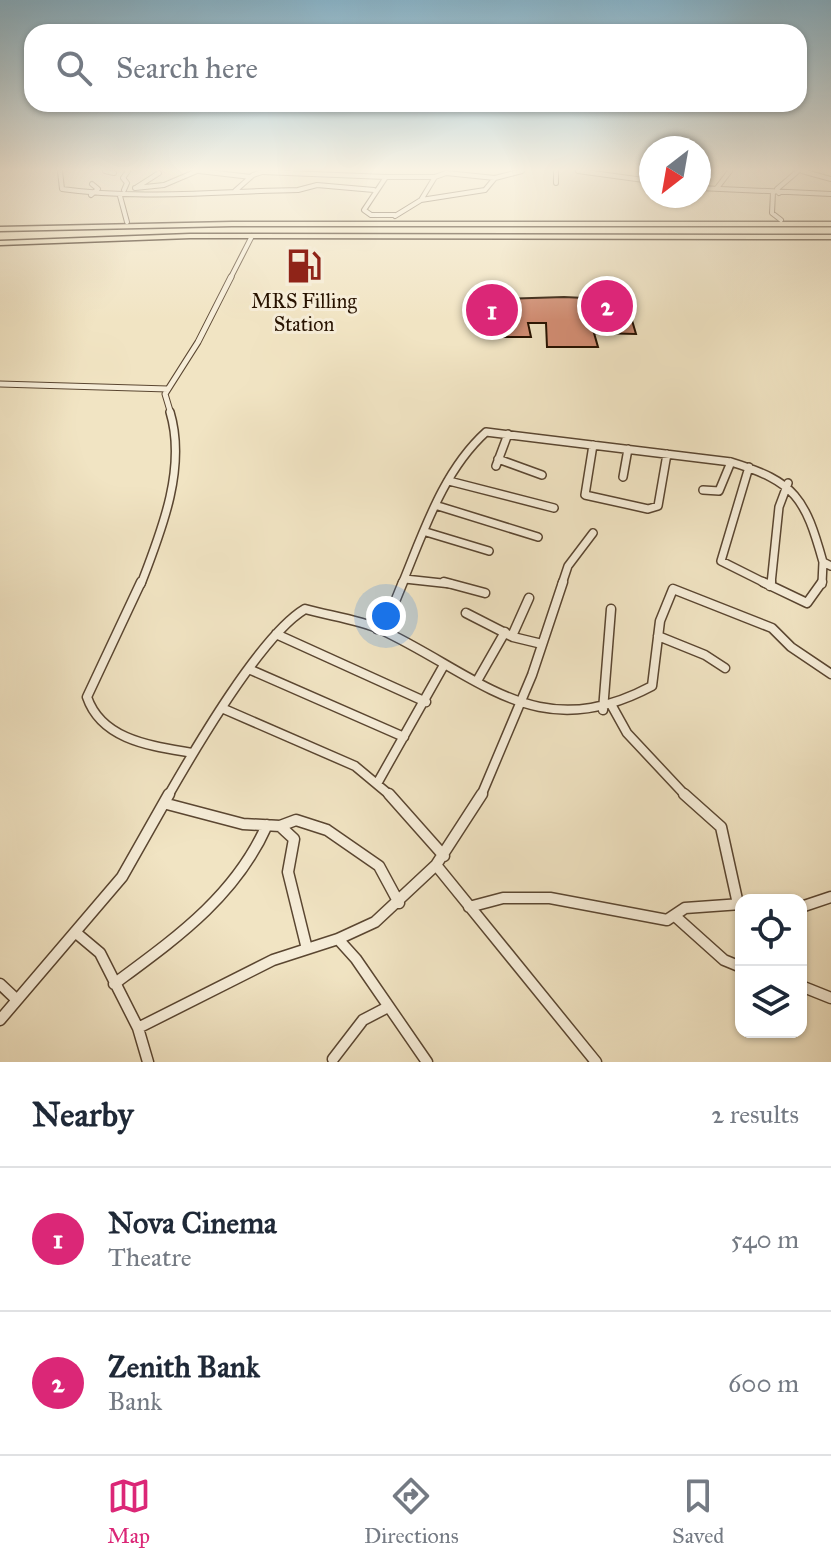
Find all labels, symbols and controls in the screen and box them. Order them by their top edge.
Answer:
search box [24,24,807,112]
icon: search [52,46,96,90]
text: Search here [116,50,258,86]
north arrow [639,136,711,208]
fuel station icon: MRS Filling Station [285,247,323,285]
pin: 2 [581,276,633,336]
pin: 1 [466,280,518,340]
place label: MRS Filling Station [251,289,357,336]
your location [366,596,406,636]
map controls [735,894,807,1038]
button: locate [735,894,807,966]
button: layers [735,966,807,1038]
text: Nearby [32,1094,134,1135]
text: 2 results [711,1098,799,1130]
text: Nova Cinema [108,1205,277,1241]
text: 1 [53,1223,63,1255]
text: 540 m [731,1223,799,1255]
text: Theatre [108,1241,192,1273]
text: Zenith Bank [108,1349,260,1385]
text: 2 [52,1367,64,1399]
text: 600 m [728,1367,799,1399]
text: Bank [108,1385,162,1417]
tab: Map [107,1474,151,1549]
tab: Directions [364,1474,459,1549]
tab: Saved [672,1474,724,1549]

